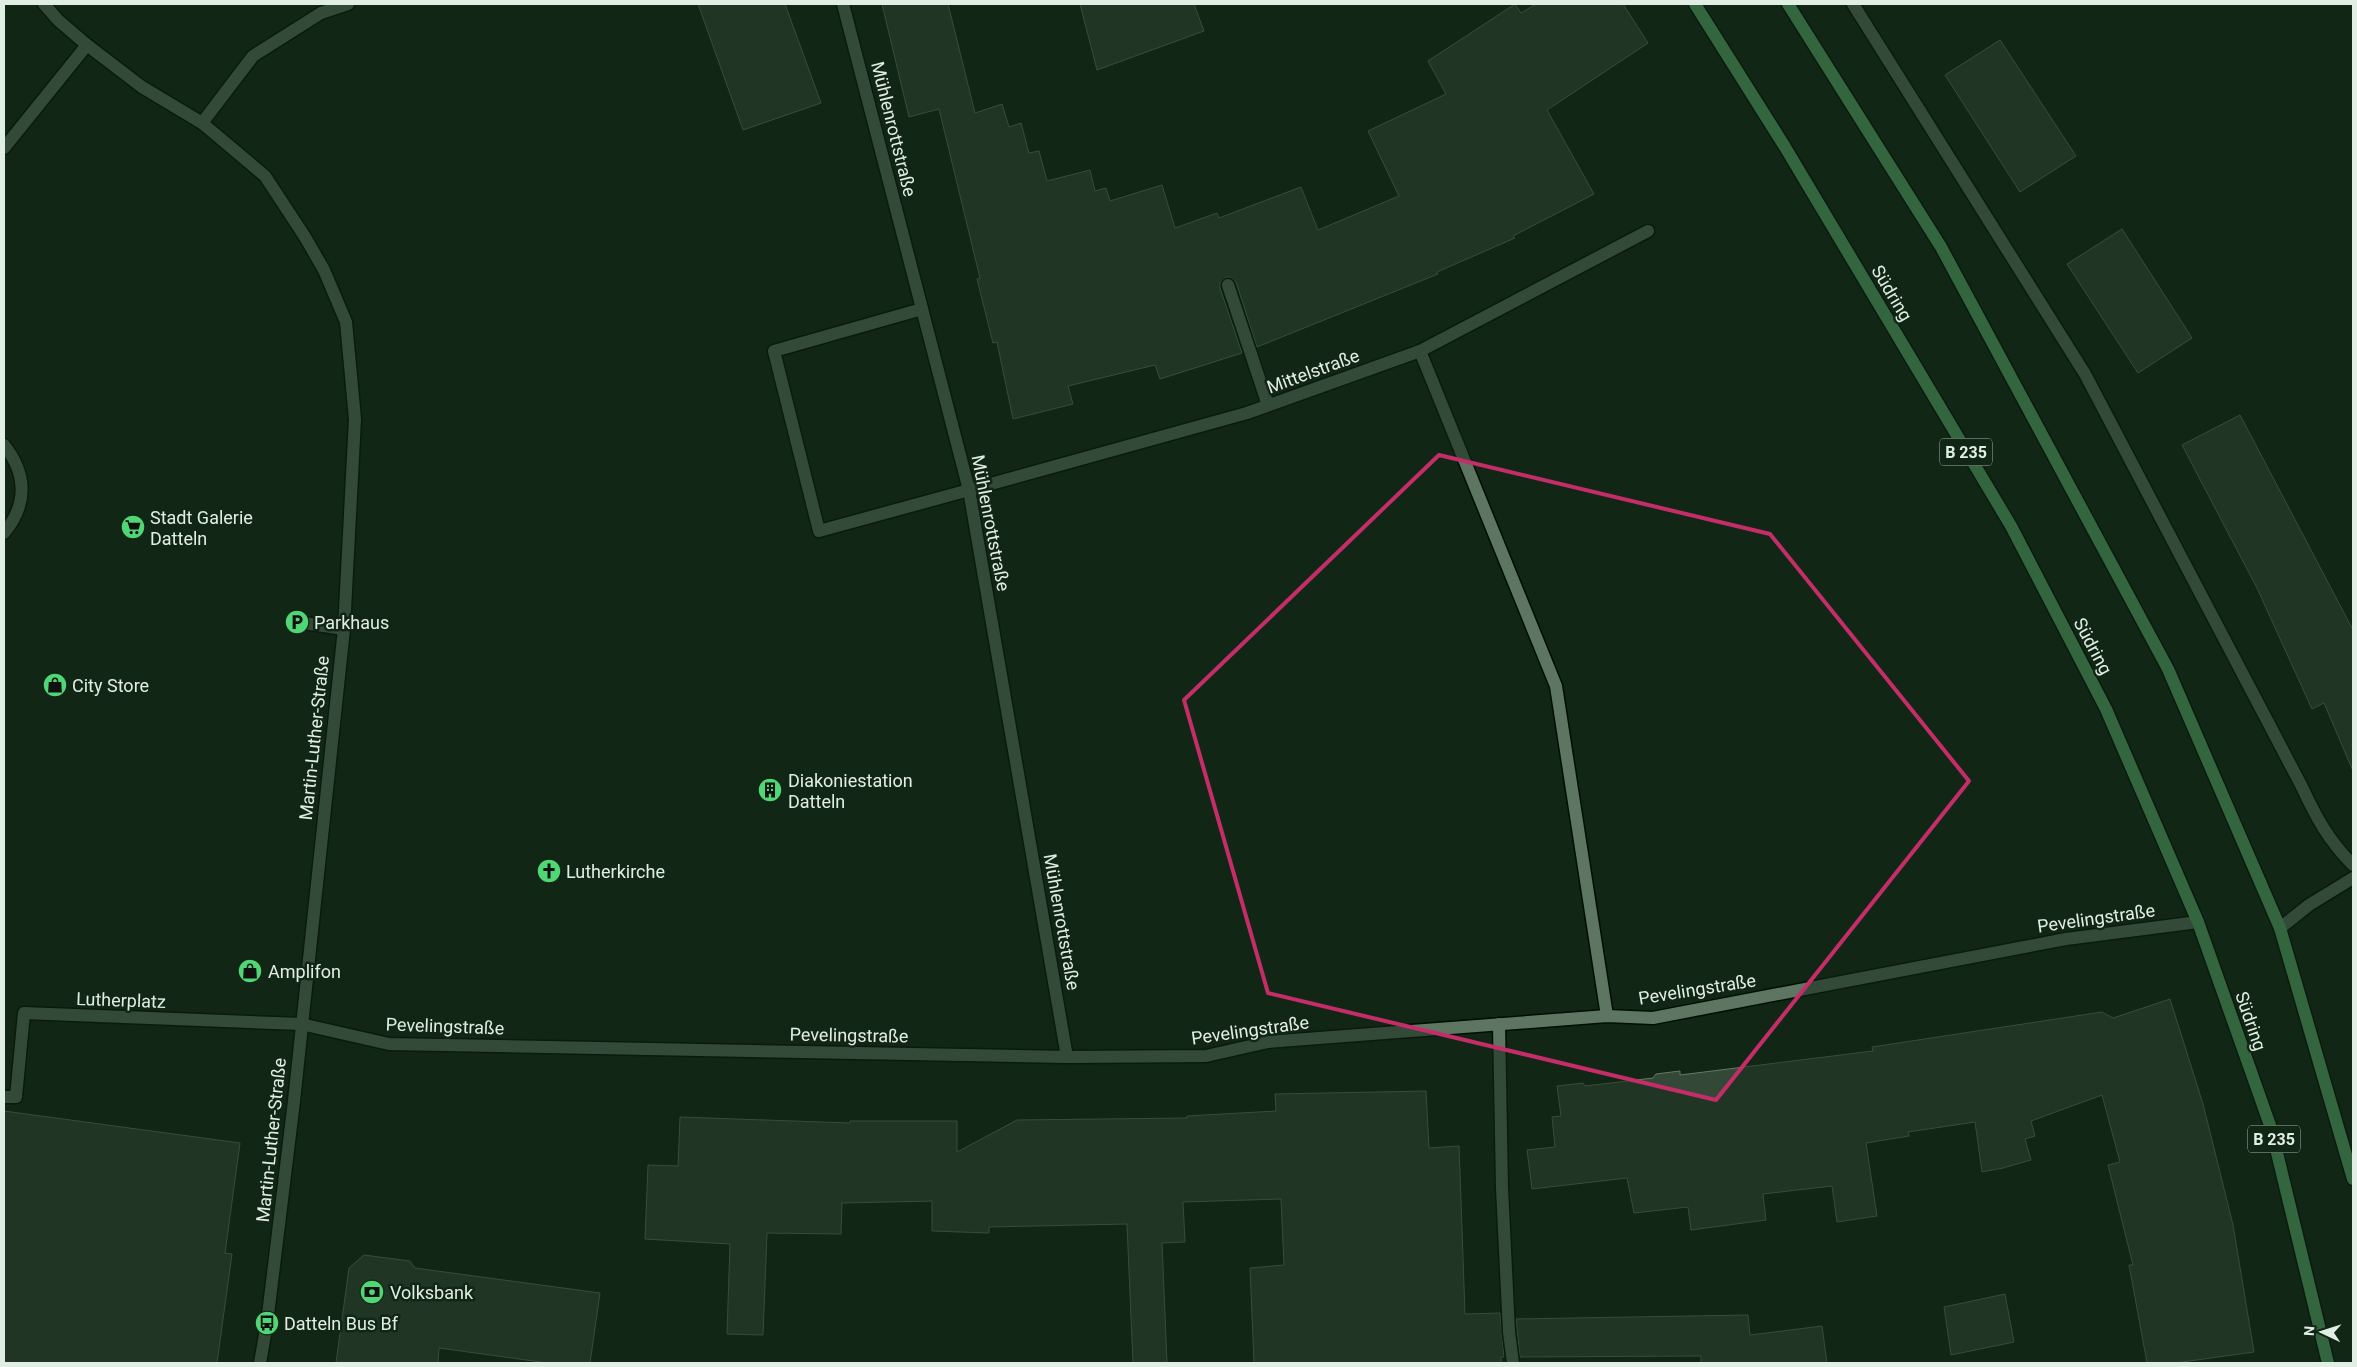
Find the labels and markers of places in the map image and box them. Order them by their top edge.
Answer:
place label: Stadt Galerie Datteln [150,507,253,549]
supermarket icon: Stadt Galerie Datteln [120,514,146,540]
parking icon: Parkhaus [284,609,310,635]
place label: Parkhaus [314,612,389,633]
shop icon: City Store [42,672,68,698]
place label: City Store [72,675,149,696]
place label: Diakoniestation Datteln [788,770,913,812]
building icon: Diakoniestation Datteln [757,777,783,803]
church icon: Lutherkirche [536,858,562,884]
place label: Lutherkirche [566,861,665,882]
shop icon: Amplifon [237,958,263,984]
place label: Amplifon [268,961,341,982]
bank icon: Volksbank [359,1279,385,1305]
place label: Volksbank [390,1282,474,1303]
bus stop icon: Datteln Bus Bf [254,1310,280,1336]
place label: Datteln Bus Bf [284,1313,399,1334]

